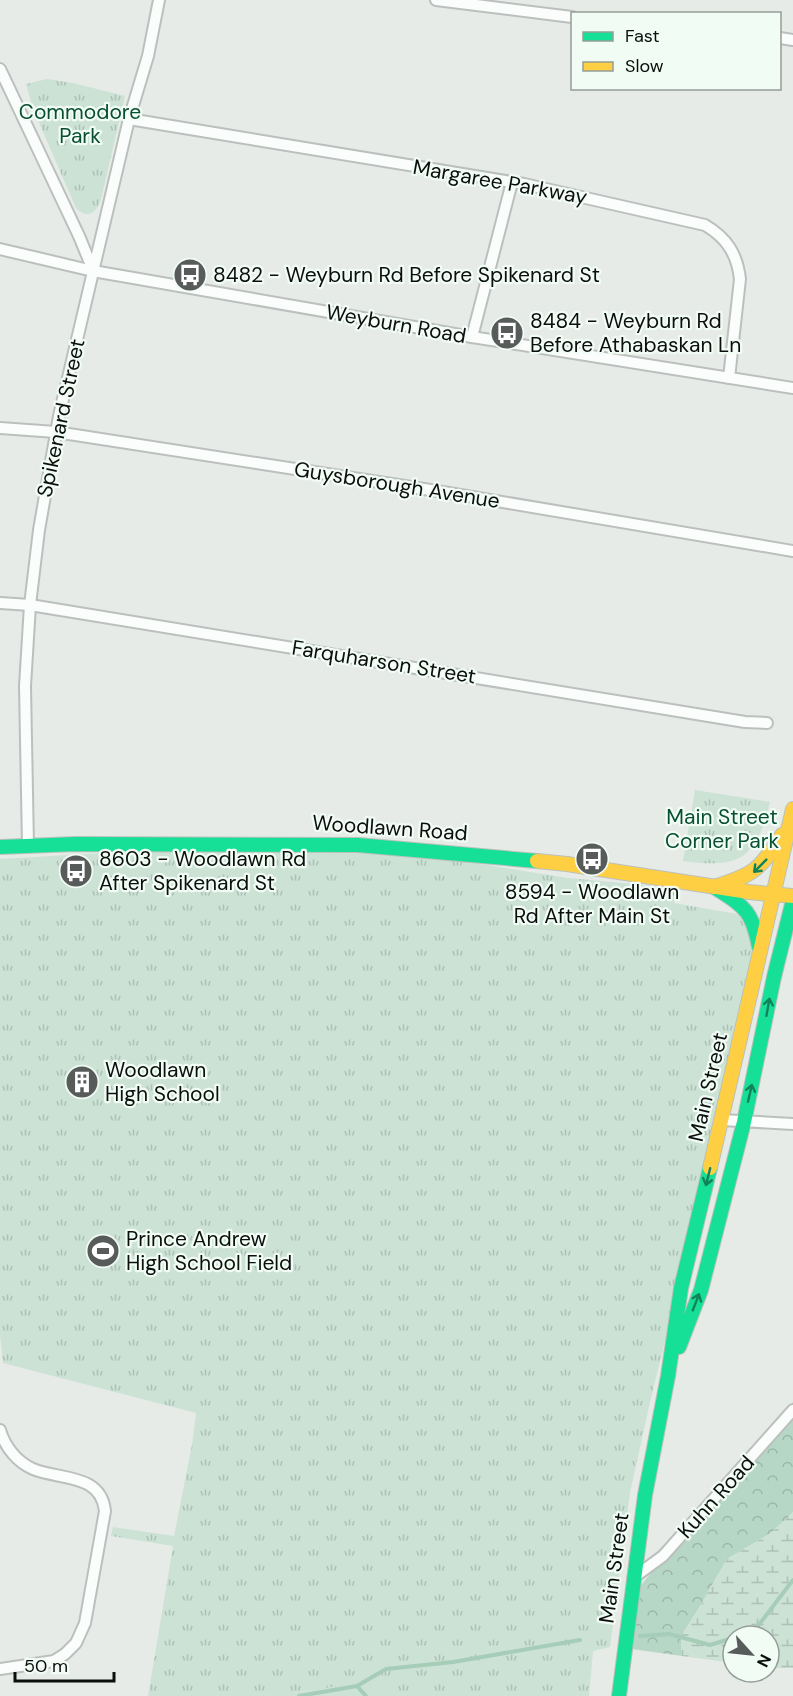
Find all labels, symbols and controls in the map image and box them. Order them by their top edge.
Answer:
legend [571,12,781,90]
text: Fast [625,24,660,48]
text: Slow [625,54,664,78]
park label: Commodore Park [19,98,141,150]
street label: Margaree Parkway [411,153,590,211]
bus stop icon: 8482 - Weyburn Rd Before Spikenard St [172,257,208,293]
place label: 8482 - Weyburn Rd Before Spikenard St [213,261,600,289]
street label: Weyburn Road [324,298,468,350]
place label: 8484 - Weyburn Rd Before Athabaskan Ln [530,307,741,359]
bus stop icon: 8484 - Weyburn Rd Before Athabaskan Ln [489,315,525,351]
street label: Spikenard Street [31,336,91,500]
street label: Guysborough Avenue [292,455,502,515]
street label: Farquharson Street [290,634,478,690]
park label: Main Street Corner Park [665,803,779,855]
street label: Woodlawn Road [311,809,469,847]
bus stop icon: 8594 - Woodlawn Rd After Main St [574,841,610,877]
place label: 8603 - Woodlawn Rd After Spikenard St [99,845,306,897]
bus stop icon: 8603 - Woodlawn Rd After Spikenard St [58,853,94,889]
one-way arrow [753,859,767,874]
place label: 8594 - Woodlawn Rd After Main St [505,878,679,930]
one-way arrow [763,998,774,1017]
street label: Main Street [682,1030,734,1144]
place label: Woodlawn High School [105,1056,220,1108]
building icon: Woodlawn High School [64,1064,100,1100]
one-way arrow [745,1084,757,1103]
one-way arrow [702,1167,714,1186]
place label: Prince Andrew High School Field [126,1225,292,1277]
sports icon: Prince Andrew High School Field [85,1233,121,1269]
one-way arrow [691,1293,702,1312]
street label: Kuhn Road [671,1450,761,1544]
street label: Main Street [592,1511,636,1625]
north arrow [721,1624,781,1684]
scale bar [15,1645,114,1683]
text: N [752,1651,776,1671]
text: 50 m [24,1654,68,1678]

